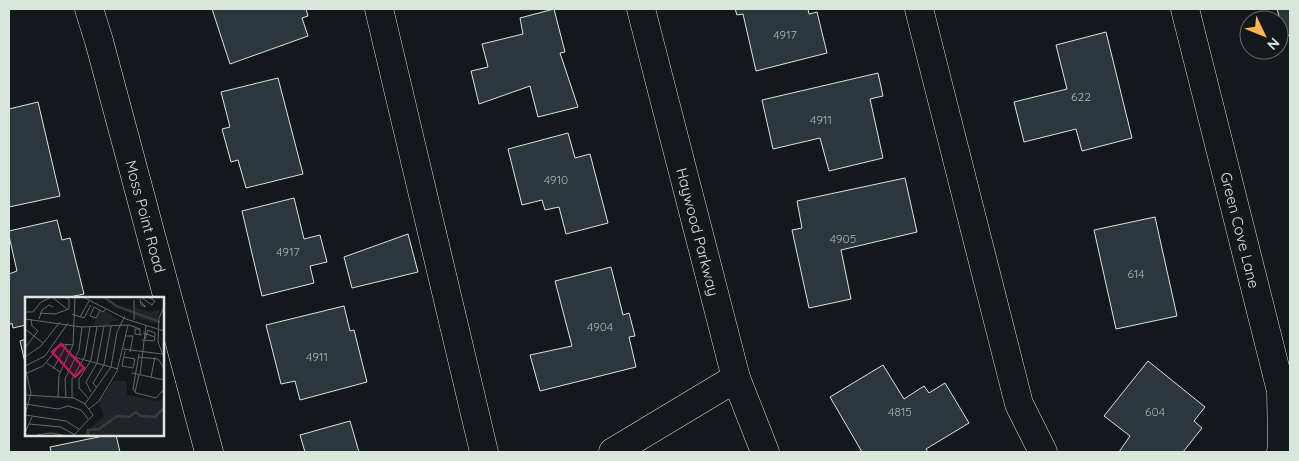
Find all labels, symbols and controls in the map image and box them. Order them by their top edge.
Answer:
north arrow [1239,10,1289,60]
house number: 4917 [773,27,797,42]
text: N [1263,34,1284,54]
house number: 622 [1071,89,1091,104]
house number: 4911 [810,112,832,127]
street label: Moss Point Road [122,158,170,275]
street label: Haywood Parkway [673,166,724,298]
street label: Green Cove Lane [1217,170,1264,290]
house number: 4910 [544,172,568,187]
house number: 4905 [830,231,856,246]
house number: 4917 [276,244,300,259]
house number: 614 [1128,266,1144,281]
inset map [25,297,164,436]
house number: 4904 [587,319,613,334]
house number: 4911 [306,349,328,364]
house number: 4815 [888,404,912,419]
house number: 604 [1145,404,1165,419]

